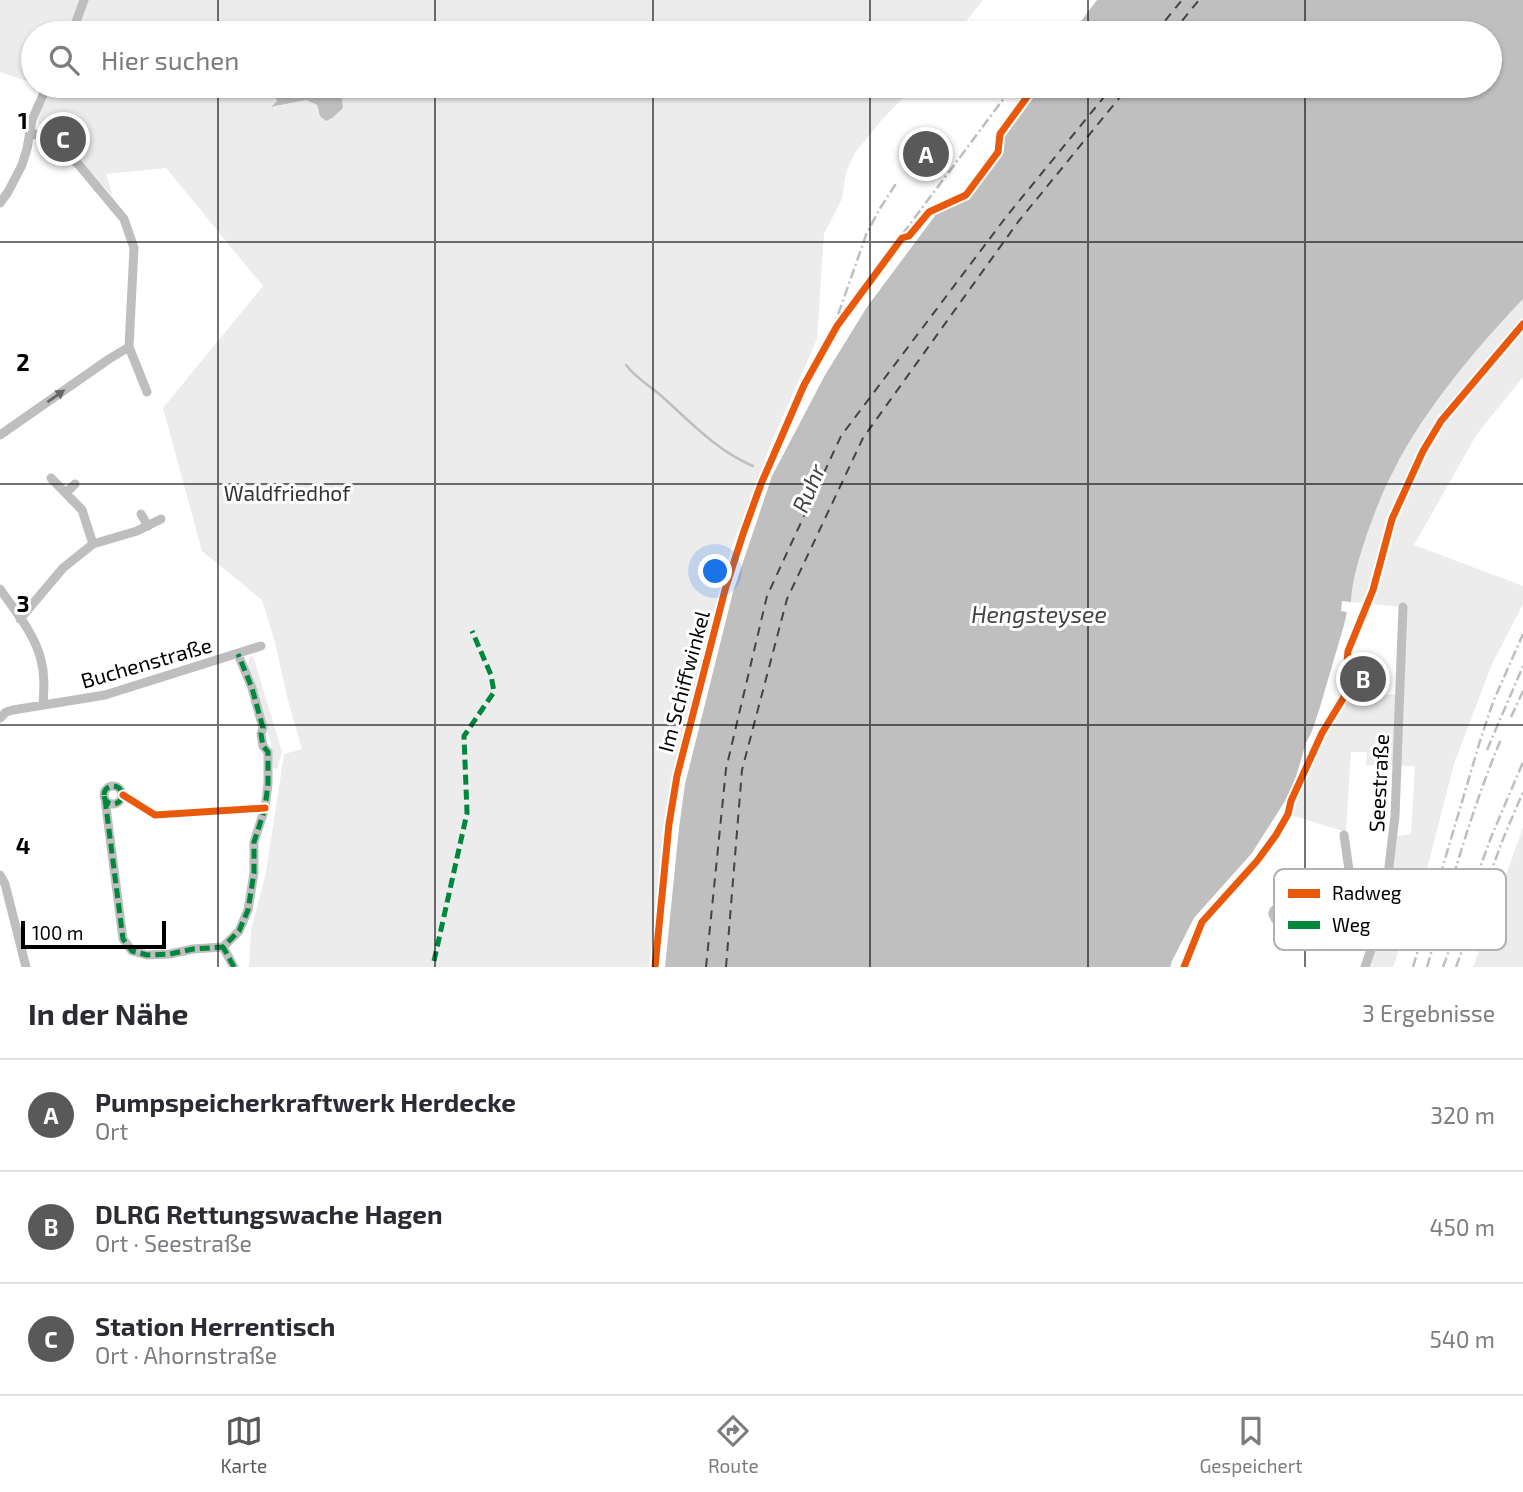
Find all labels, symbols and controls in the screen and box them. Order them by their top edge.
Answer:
search box [21,21,1502,98]
icon: search [45,41,83,79]
text: Hier suchen [101,44,239,75]
text: 1 [18,106,28,134]
pin: C [40,113,86,165]
pin: A [903,128,949,180]
text: 2 [16,348,30,376]
one-way arrow [47,389,65,403]
water label: Ruhr [785,459,831,516]
park label: Waldfriedhof [224,480,351,505]
your location [698,554,732,588]
text: 3 [16,589,30,617]
water label: Hengsteysee [971,600,1107,628]
street label: Im Schiffwinkel [652,607,714,755]
street label: Buchenstraße [78,631,214,693]
pin: B [1340,653,1386,705]
street label: Seestraße [1363,733,1393,833]
text: 4 [16,831,30,859]
legend [1274,869,1506,950]
text: Radweg [1332,881,1402,904]
text: Weg [1332,913,1371,936]
scale bar [21,918,166,950]
text: 100 m [32,921,83,944]
text: In der Nähe [28,995,189,1031]
text: 3 Ergebnisse [1362,999,1495,1027]
text: Pumpspeicherkraftwerk Herdecke [95,1086,516,1117]
text: A [43,1101,59,1129]
text: 320 m [1430,1101,1495,1129]
text: Ort [95,1117,128,1145]
text: DLRG Rettungswache Hagen [95,1198,443,1229]
text: B [44,1213,58,1241]
text: 450 m [1429,1213,1495,1241]
text: Ort · Seestraße [95,1229,252,1257]
text: Station Herrentisch [95,1310,335,1341]
text: C [44,1325,58,1353]
text: 540 m [1429,1325,1495,1353]
text: Ort · Ahornstraße [95,1341,277,1369]
tab: Karte [220,1412,267,1477]
tab: Route [708,1412,759,1477]
tab: Gespeichert [1199,1412,1303,1477]

